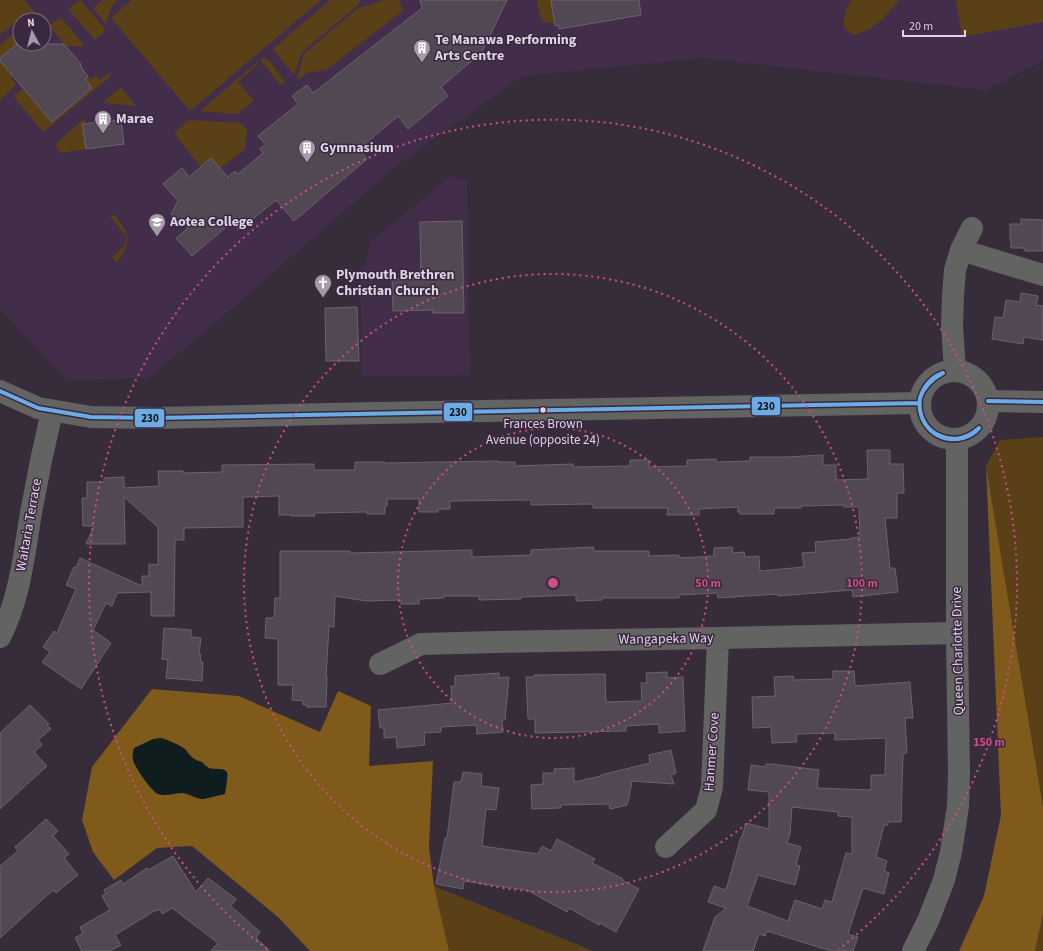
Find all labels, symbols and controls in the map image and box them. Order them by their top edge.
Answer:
north arrow [12,12,52,52]
scale bar [903,12,965,38]
text: N [26,15,35,30]
text: 20 m [909,18,933,35]
place label: Te Manawa Performing Arts Centre [434,30,577,66]
building icon: Te Manawa Performing Arts Centre [412,38,432,63]
building icon: Marae [93,109,113,134]
place label: Marae [116,109,154,129]
building icon: Gymnasium [297,138,317,163]
place label: Gymnasium [320,138,394,158]
school or university icon: Aotea College [147,212,167,237]
place label: Aotea College [169,212,253,232]
place label: Plymouth Brethren Christian Church [336,265,455,301]
church icon: Plymouth Brethren Christian Church [313,273,333,298]
line badge: 230 [751,396,781,416]
text: 230 [757,399,775,414]
line badge: 230 [443,402,473,422]
text: 230 [449,405,467,420]
marker: Frances Brown Avenue (opposite 24) [538,405,548,415]
line badge: 230 [134,408,165,428]
text: 230 [141,411,159,426]
place label: Frances Brown Avenue (opposite 24) [486,415,600,449]
street label: Waitaria Terrace [11,477,47,573]
text: 50 m [695,575,721,592]
text: 100 m [846,575,878,592]
centre of rings [546,576,560,590]
street label: Queen Charlotte Drive [947,586,969,716]
street label: Wangapeka Way [618,628,714,650]
street label: Hanmer Cove [699,712,725,792]
text: 150 m [973,734,1005,751]

